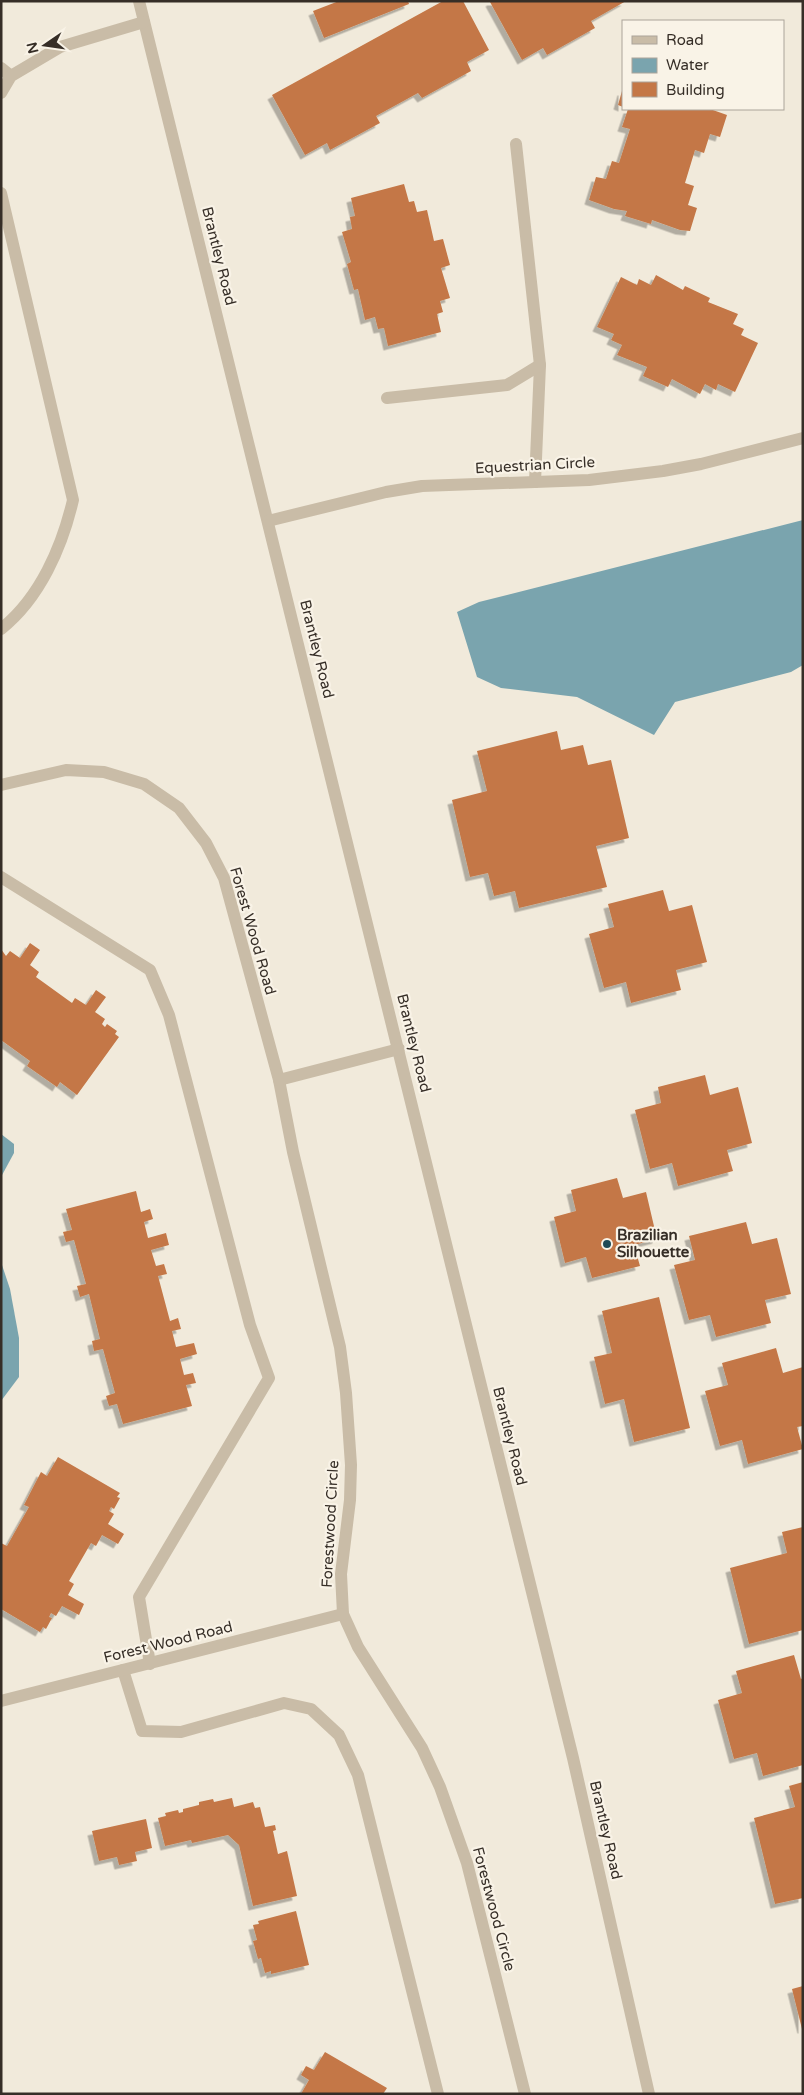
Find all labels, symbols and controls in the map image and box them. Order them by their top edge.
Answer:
north arrow [20,20,70,70]
legend [622,20,784,110]
text: Road [666,31,704,49]
text: N [23,40,42,55]
text: Water [666,56,709,74]
text: Building [666,81,725,99]
street label: Brantley Road [198,205,240,307]
street label: Equestrian Circle [475,453,595,477]
street label: Brantley Road [296,598,338,700]
street label: Forest Wood Road [226,865,280,997]
street label: Brantley Road [393,992,435,1094]
place label: Brazilian Silhouette [617,1226,690,1261]
marker: Brazilian Silhouette [601,1238,613,1250]
street label: Brantley Road [489,1385,531,1487]
street label: Forestwood Circle [318,1460,342,1588]
street label: Forest Wood Road [102,1617,234,1667]
street label: Brantley Road [586,1779,626,1881]
street label: Forestwood Circle [469,1845,519,1973]

